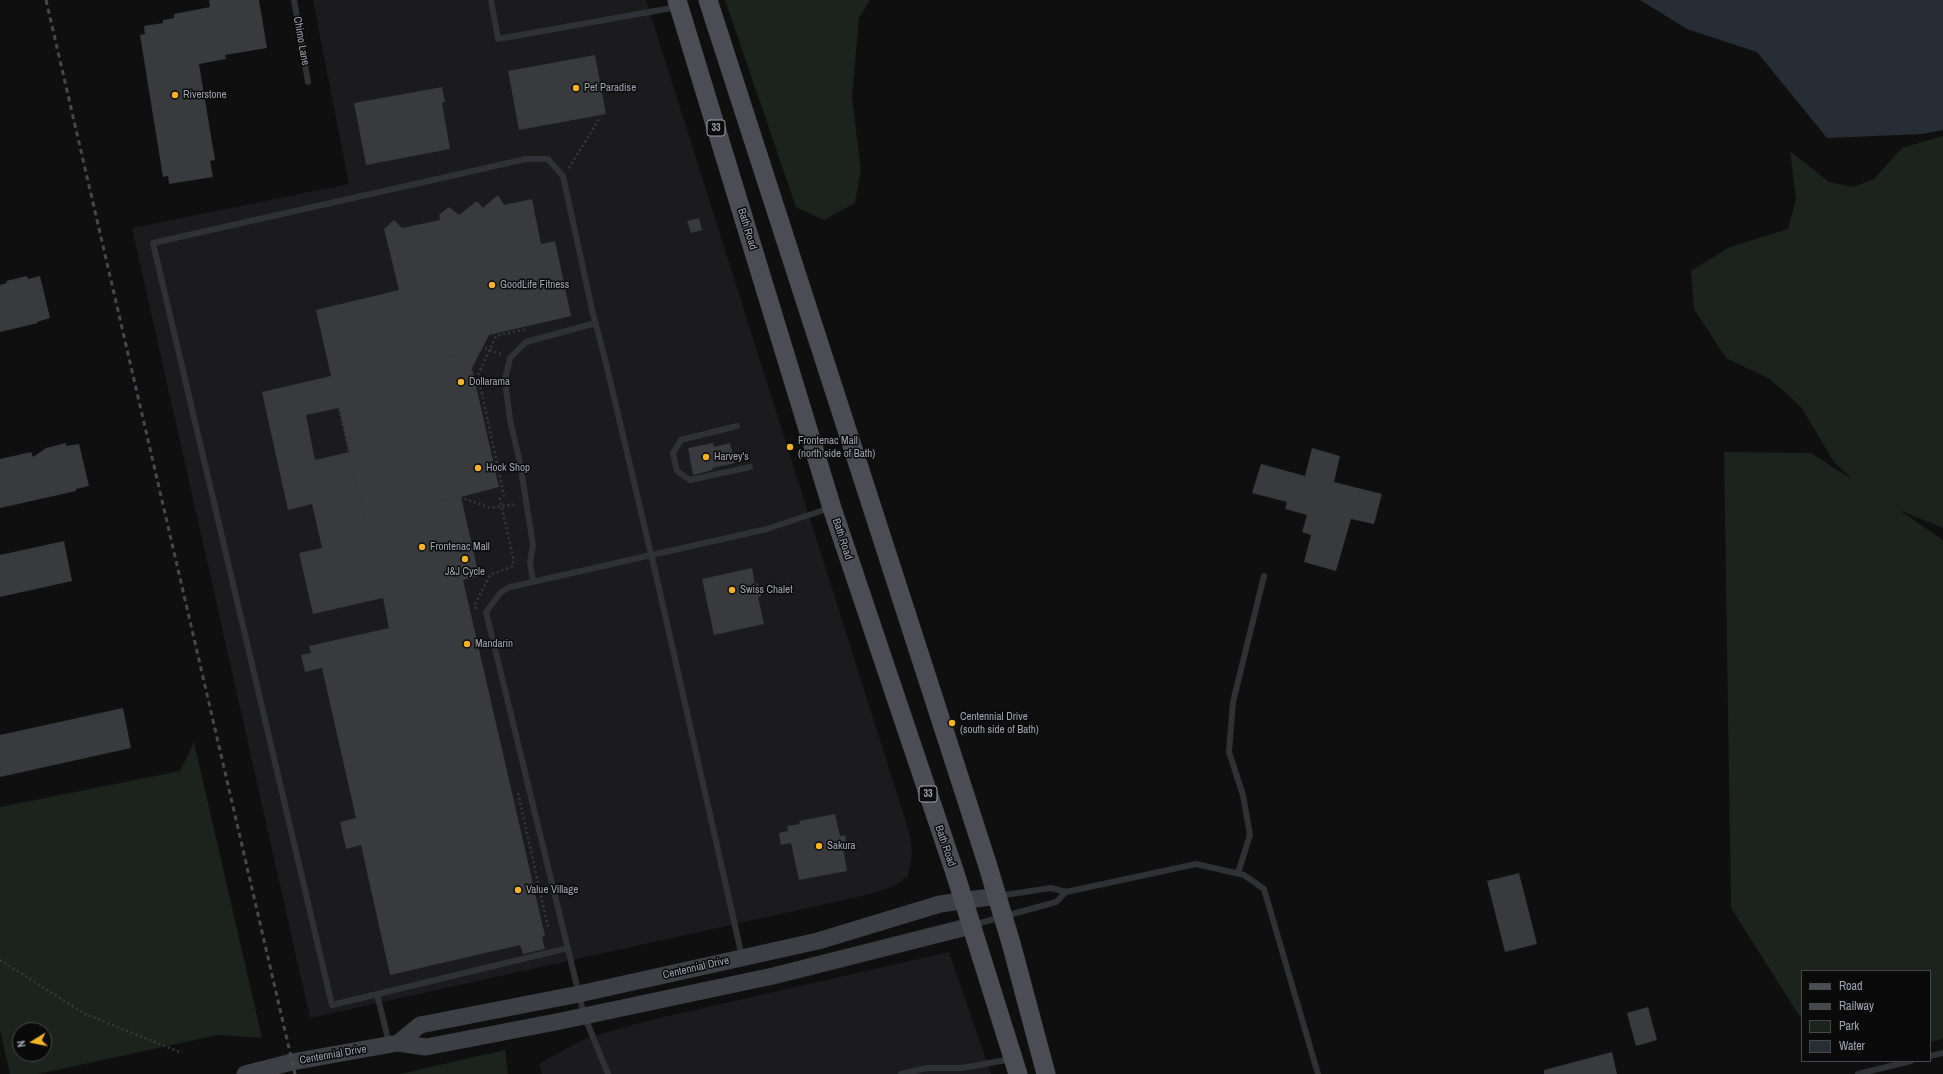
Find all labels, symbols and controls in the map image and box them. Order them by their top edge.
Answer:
street label: Chimo Lane [290,16,312,66]
place label: Pet Paradise [584,81,636,95]
marker: Pet Paradise [571,83,581,93]
place label: Riverstone [183,88,227,102]
marker: Riverstone [170,90,180,100]
road number: 33 [707,120,725,136]
street label: Bath Road [734,207,760,251]
place label: GoodLife Fitness [500,278,569,292]
marker: GoodLife Fitness [487,280,497,290]
place label: Dollarama [469,375,510,389]
marker: Dollarama [456,377,466,387]
place label: Frontenac Mall (north side of Bath) [798,434,875,460]
marker: Frontenac Mall (north side of Bath) [785,442,795,452]
place label: Harvey's [714,450,749,464]
marker: Harvey's [701,452,711,462]
place label: Hock Shop [486,461,530,475]
marker: Hock Shop [473,463,483,473]
street label: Bath Road [829,517,855,561]
place label: Frontenac Mall [430,540,490,554]
marker: Frontenac Mall [417,542,427,552]
marker: J&J Cycle [460,554,470,564]
place label: J&J Cycle [445,565,485,579]
place label: Swiss Chalet [740,583,793,597]
marker: Swiss Chalet [727,585,737,595]
place label: Mandarin [475,637,513,651]
marker: Mandarin [462,639,472,649]
place label: Centennial Drive (south side of Bath) [960,710,1039,736]
marker: Centennial Drive (south side of Bath) [947,718,957,728]
road number: 33 [919,786,937,802]
street label: Bath Road [932,824,958,868]
place label: Sakura [827,839,856,853]
marker: Sakura [814,841,824,851]
place label: Value Village [526,883,578,897]
marker: Value Village [513,885,523,895]
street label: Centennial Drive [662,954,730,982]
legend [1801,970,1931,1062]
text: Road [1839,978,1863,994]
text: Railway [1839,998,1874,1014]
text: Park [1839,1018,1859,1034]
north arrow [12,1022,52,1062]
text: Water [1839,1038,1865,1054]
text: N [14,1039,29,1048]
street label: Centennial Drive [299,1043,367,1067]

